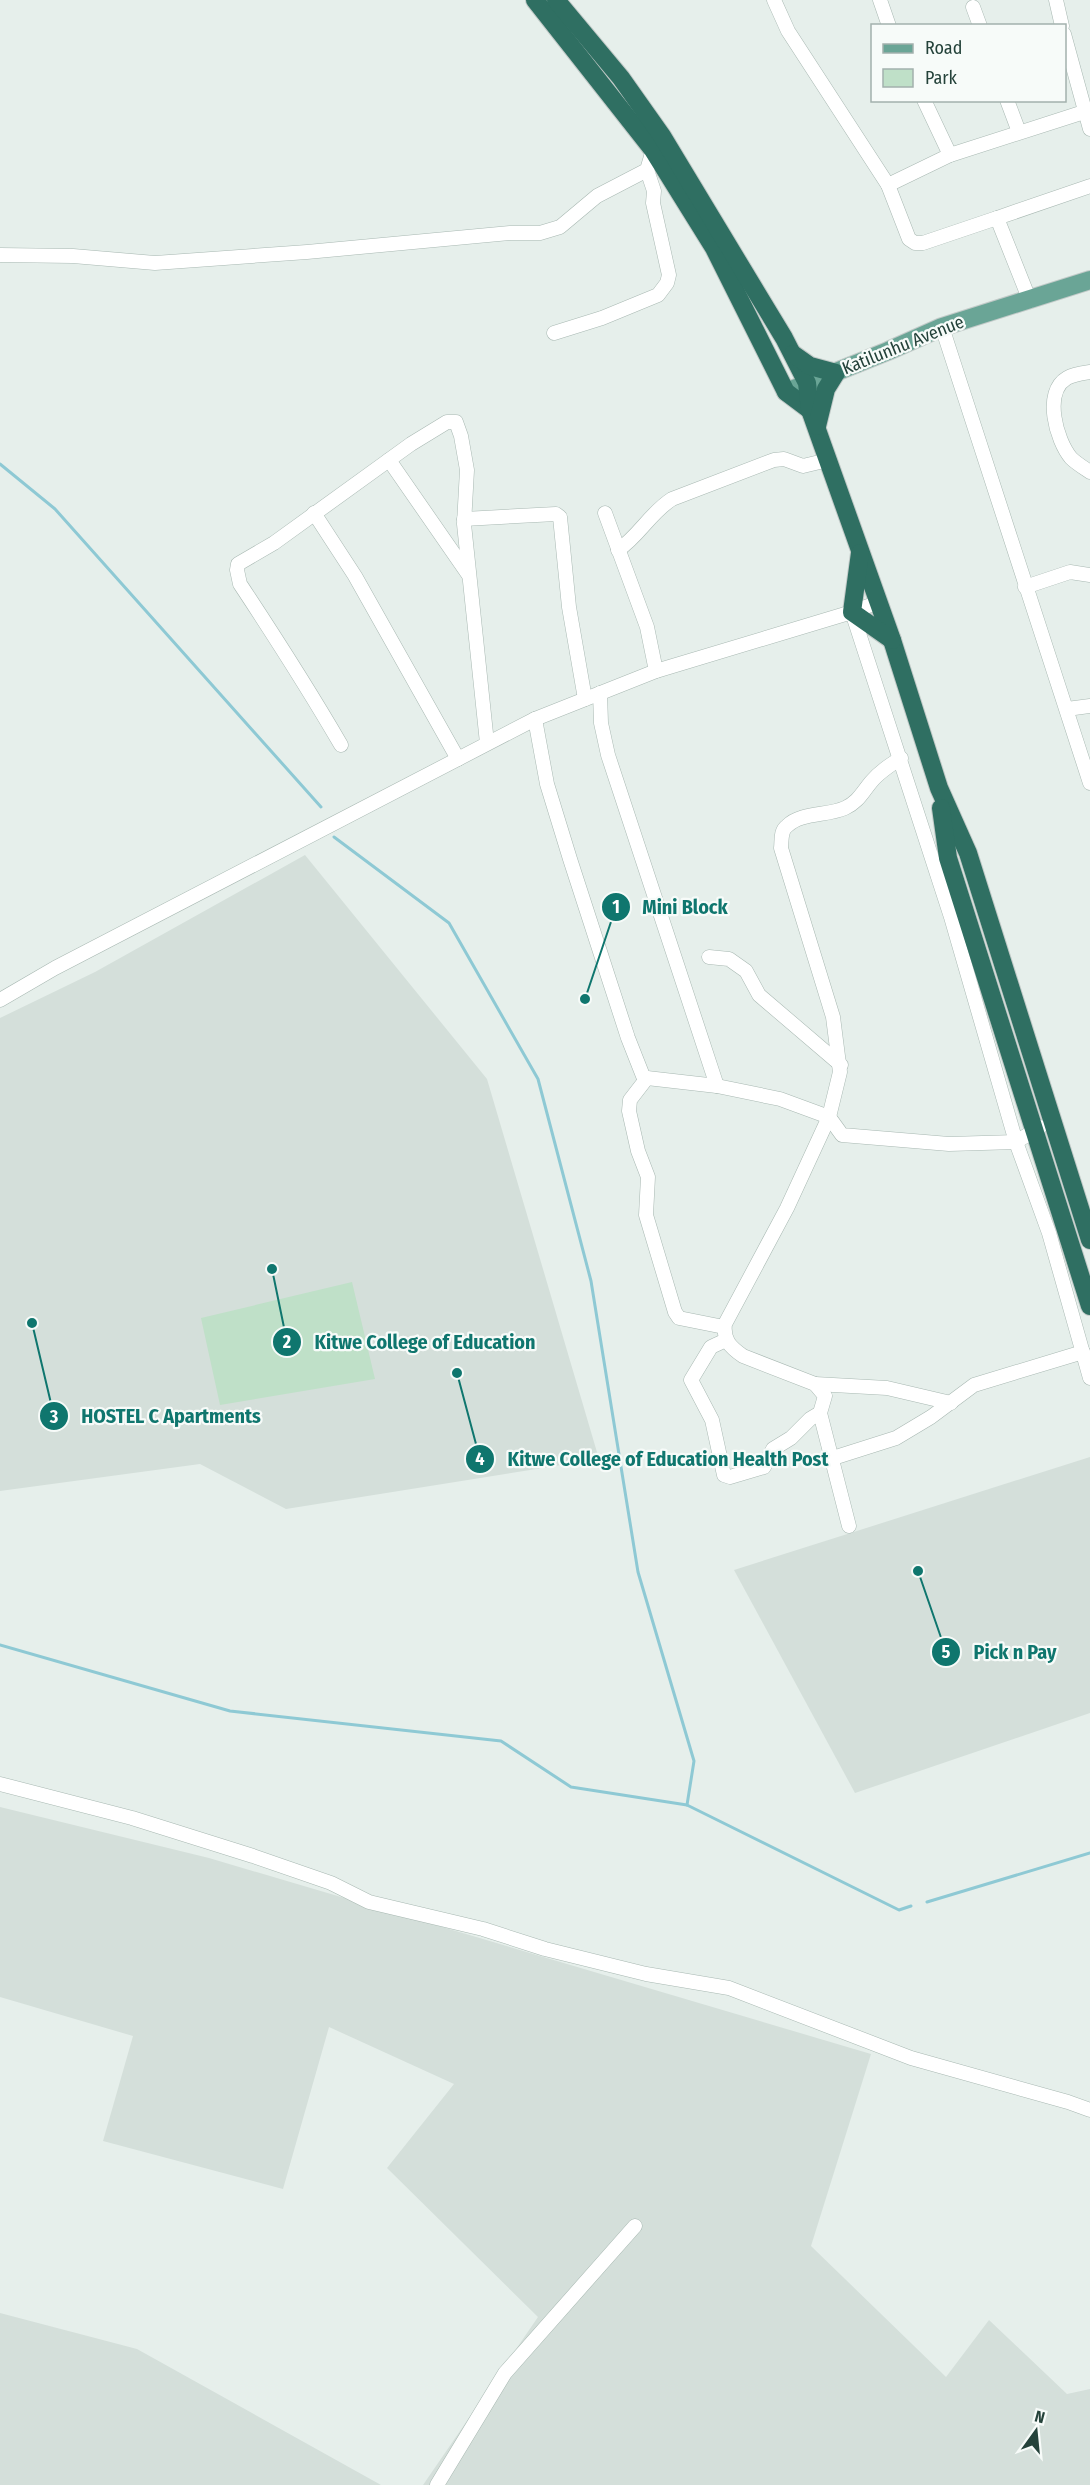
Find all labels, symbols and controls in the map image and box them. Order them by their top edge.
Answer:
legend [871,24,1066,102]
text: Road [925,37,962,59]
text: Park [925,67,958,89]
street label: Katilunhu Avenue [839,311,967,379]
callout: Mini Block [601,888,740,926]
text: Mini Block [642,895,729,919]
text: 1 [612,896,620,918]
callout: Kitwe College of Education [272,1323,547,1361]
text: Kitwe College of Education [314,1330,536,1354]
text: 2 [282,1331,291,1353]
callout: HOSTEL C Apartments [39,1397,272,1435]
text: HOSTEL C Apartments [81,1404,261,1428]
text: 3 [49,1406,59,1428]
callout: Kitwe College of Education Health Post [465,1440,840,1478]
text: Kitwe College of Education Health Post [508,1447,829,1471]
text: 4 [475,1448,485,1470]
callout: Pick n Pay [931,1633,1068,1671]
text: Pick n Pay [974,1640,1057,1664]
text: 5 [942,1641,951,1663]
north arrow [1006,2401,1066,2461]
text: N [1033,2407,1047,2427]

